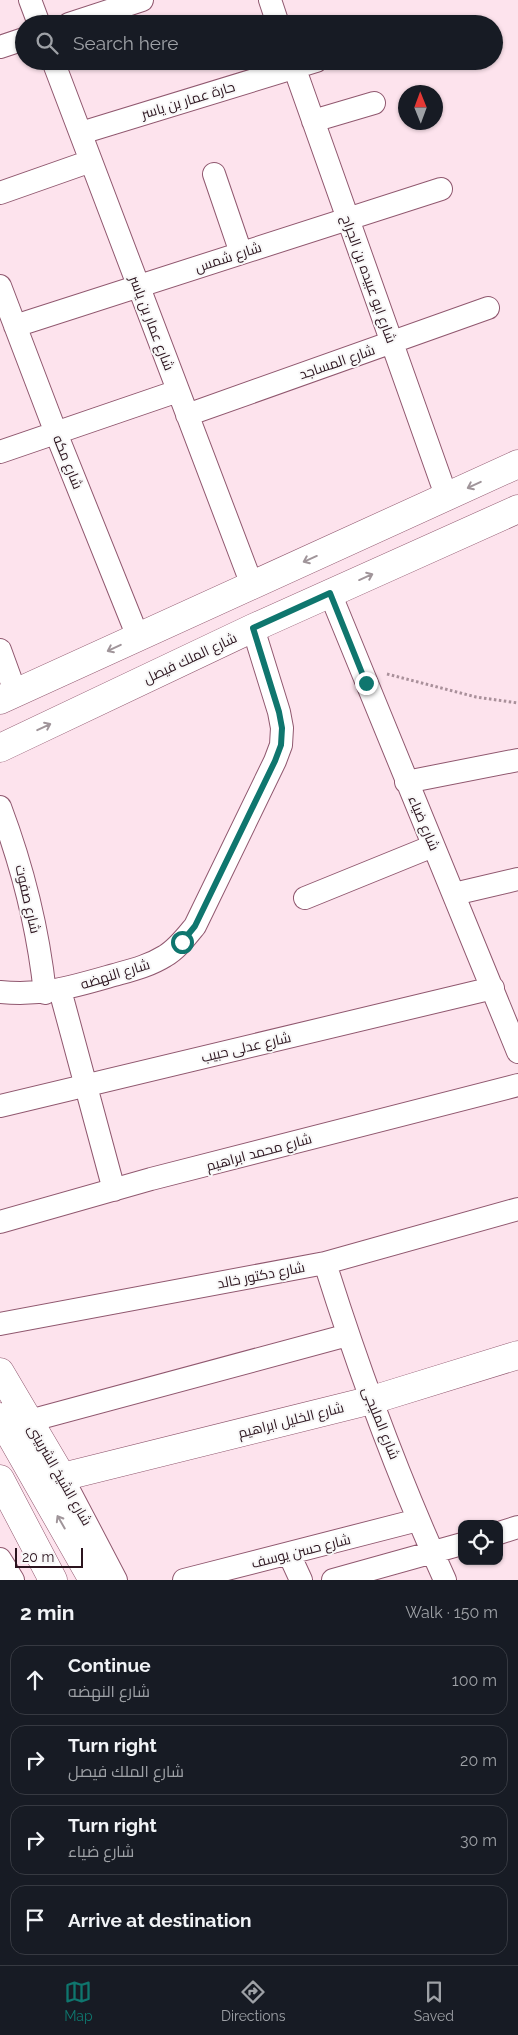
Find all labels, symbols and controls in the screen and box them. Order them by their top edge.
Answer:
search box [15,15,503,70]
icon: search [33,29,61,57]
text: Search here [73,32,179,54]
street label: حارة عمار بن ياسر [138,78,237,122]
north arrow [398,85,443,130]
street label: شارع ابو عبيده بن الجراح [337,213,400,345]
street label: شارع شمس [193,239,264,276]
street label: شارع عمار بن ياسر [125,272,177,373]
street label: شارع المساجد [297,342,377,383]
street label: شارع مكه [49,433,86,492]
one-way arrow [467,481,482,490]
one-way arrow [303,555,318,565]
one-way arrow [358,572,373,582]
street label: شارع الملك فيصل [141,629,240,688]
one-way arrow [107,644,122,654]
route end [355,672,378,695]
one-way arrow [36,722,51,732]
street label: شارع ضياء [404,793,443,853]
street label: شارع صفوت [11,863,44,935]
route start [171,931,194,954]
street label: شارع النهضه [78,956,152,993]
street label: شارع عدلى حبيب [199,1029,293,1066]
street label: شارع محمد ابراهيم [204,1130,314,1176]
street label: شارع دكتور خالد [216,1259,306,1292]
street label: شارع المليجى [358,1384,403,1462]
street label: شارع الخليل ابراهيم [236,1399,346,1443]
street label: شارع الشيخ الشربينى [24,1422,95,1529]
one-way arrow [55,1516,65,1530]
map controls [458,1520,503,1565]
button: locate [458,1520,503,1565]
street label: شارع حسن يوسف [250,1531,353,1572]
scale bar [15,1545,82,1568]
text: 20 m [22,1549,54,1565]
text: 2 min [20,1600,74,1625]
text: Walk · 150 m [405,1603,498,1622]
text: Continue [68,1654,151,1676]
icon: ahead [21,1666,49,1694]
text: 100 m [452,1671,497,1690]
text: شارع النهضه [68,1682,150,1701]
text: Turn right [68,1734,157,1756]
icon: right [21,1746,49,1774]
text: 20 m [460,1751,497,1770]
text: شارع الملك فيصل [68,1762,184,1781]
text: Turn right [68,1814,157,1836]
icon: right [21,1826,49,1854]
text: 30 m [460,1831,497,1850]
text: شارع ضياء [68,1842,134,1861]
icon: arrive [21,1906,49,1934]
text: Arrive at destination [68,1909,252,1931]
tab: Map [64,1978,93,2024]
tab: Directions [221,1978,286,2024]
tab: Saved [414,1978,454,2024]

